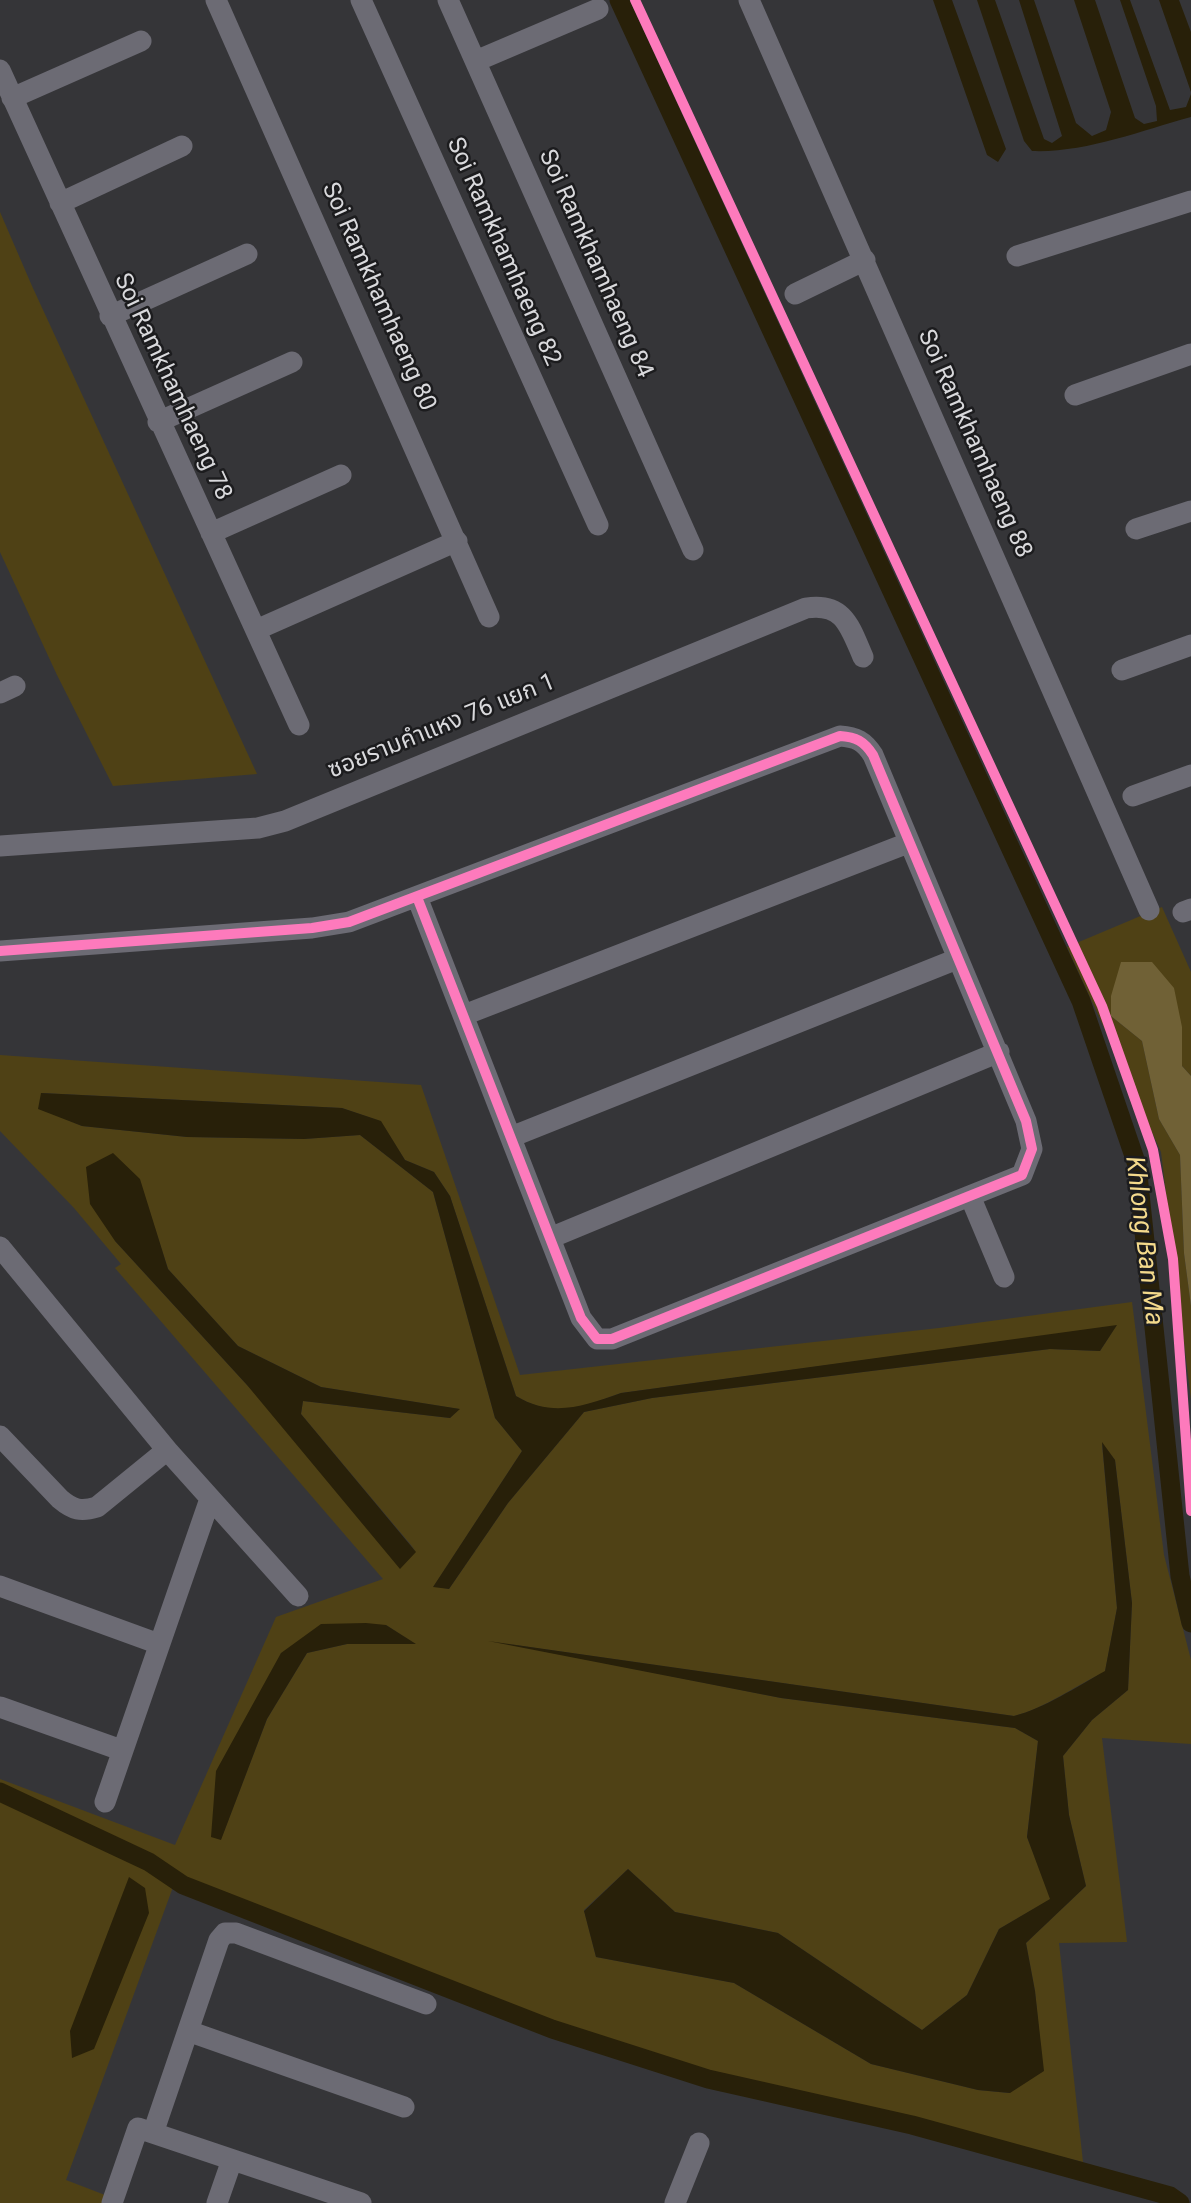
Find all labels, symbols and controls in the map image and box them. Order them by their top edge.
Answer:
street label: Soi Ramkhamhaeng 82 [440,133,566,371]
street label: Soi Ramkhamhaeng 84 [532,145,658,383]
street label: Soi Ramkhamhaeng 80 [315,178,441,416]
street label: Soi Ramkhamhaeng 78 [107,269,237,505]
street label: Soi Ramkhamhaeng 88 [911,325,1037,563]
street label: ซอยรามคำแหง 76 แยก 1 [324,668,560,786]
water label: Khlong Ban Ma [1117,1155,1169,1327]

